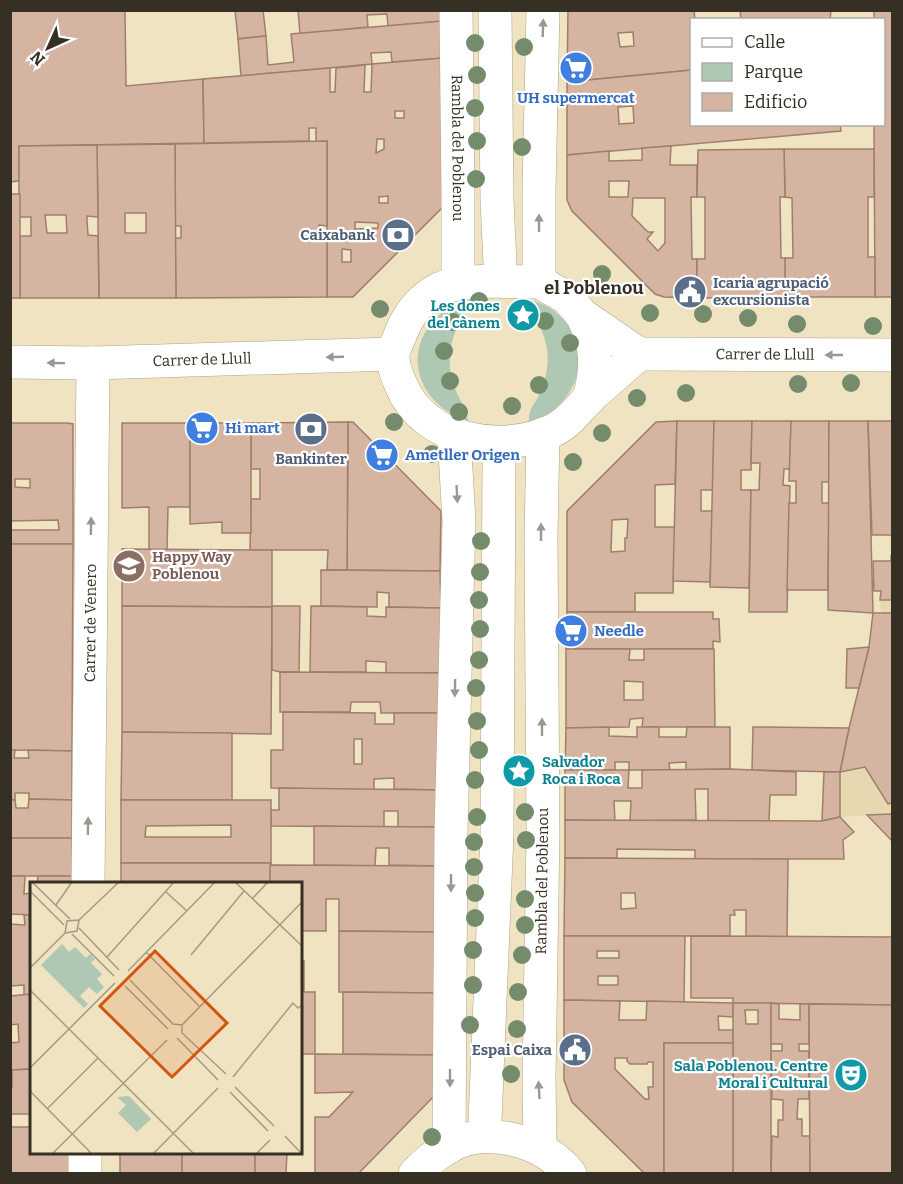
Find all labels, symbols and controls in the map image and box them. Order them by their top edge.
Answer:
north arrow [18,18,78,78]
legend [690,18,885,126]
one-way arrow [538,19,548,38]
text: Calle [744,31,785,53]
text: N [27,47,49,69]
supermarket icon: UH supermercat [558,50,594,86]
text: Parque [744,61,803,83]
street label: Rambla del Poblenou [448,75,467,221]
place label: UH supermercat [517,89,635,107]
text: Edificio [744,91,807,113]
one-way arrow [534,214,544,233]
bank icon: Caixabank [380,217,416,253]
place label: Caixabank [300,226,375,244]
public building icon: Icaria agrupació excursionista [672,274,708,310]
place label: Icaria agrupació excursionista [713,274,829,309]
district label: el Poblenou [544,277,644,299]
place label: Les dones del cànem [427,297,501,332]
place icon: Les dones del cànem [505,297,541,333]
street label: Carrer de Llull [716,345,814,364]
street label: Carrer de Llull [152,349,252,370]
one-way arrow [825,350,844,360]
one-way arrow [325,352,344,361]
one-way arrow [46,358,65,368]
supermarket icon: Hi mart [184,410,220,446]
bank icon: Bankinter [293,411,329,447]
place label: Hi mart [225,419,280,437]
supermarket icon: Ametller Origen [364,437,400,473]
place label: Ametller Origen [405,446,520,464]
place label: Bankinter [275,450,347,468]
one-way arrow [453,484,462,503]
one-way arrow [86,516,96,535]
one-way arrow [536,522,546,541]
school or university icon: Happy Way Poblenou [111,548,147,584]
place label: Happy Way Poblenou [152,548,232,583]
street label: Carrer de Venero [81,564,100,682]
supermarket icon: Needle [553,613,589,649]
place label: Needle [594,622,644,640]
one-way arrow [450,679,459,698]
one-way arrow [537,717,547,736]
place icon: Salvador Roca i Roca [501,753,537,789]
place label: Salvador Roca i Roca [542,753,621,788]
street label: Rambla del Poblenou [532,808,552,955]
one-way arrow [84,816,93,835]
one-way arrow [446,874,456,893]
inset map [30,882,302,1154]
public building icon: Espai Caixa [557,1032,593,1068]
place label: Espai Caixa [472,1041,553,1059]
place label: Sala Poblenou. Centre Moral i Cultural [674,1057,828,1092]
theatre icon: Sala Poblenou. Centre Moral i Cultural [833,1057,869,1093]
one-way arrow [445,1069,455,1088]
one-way arrow [535,1080,544,1099]

